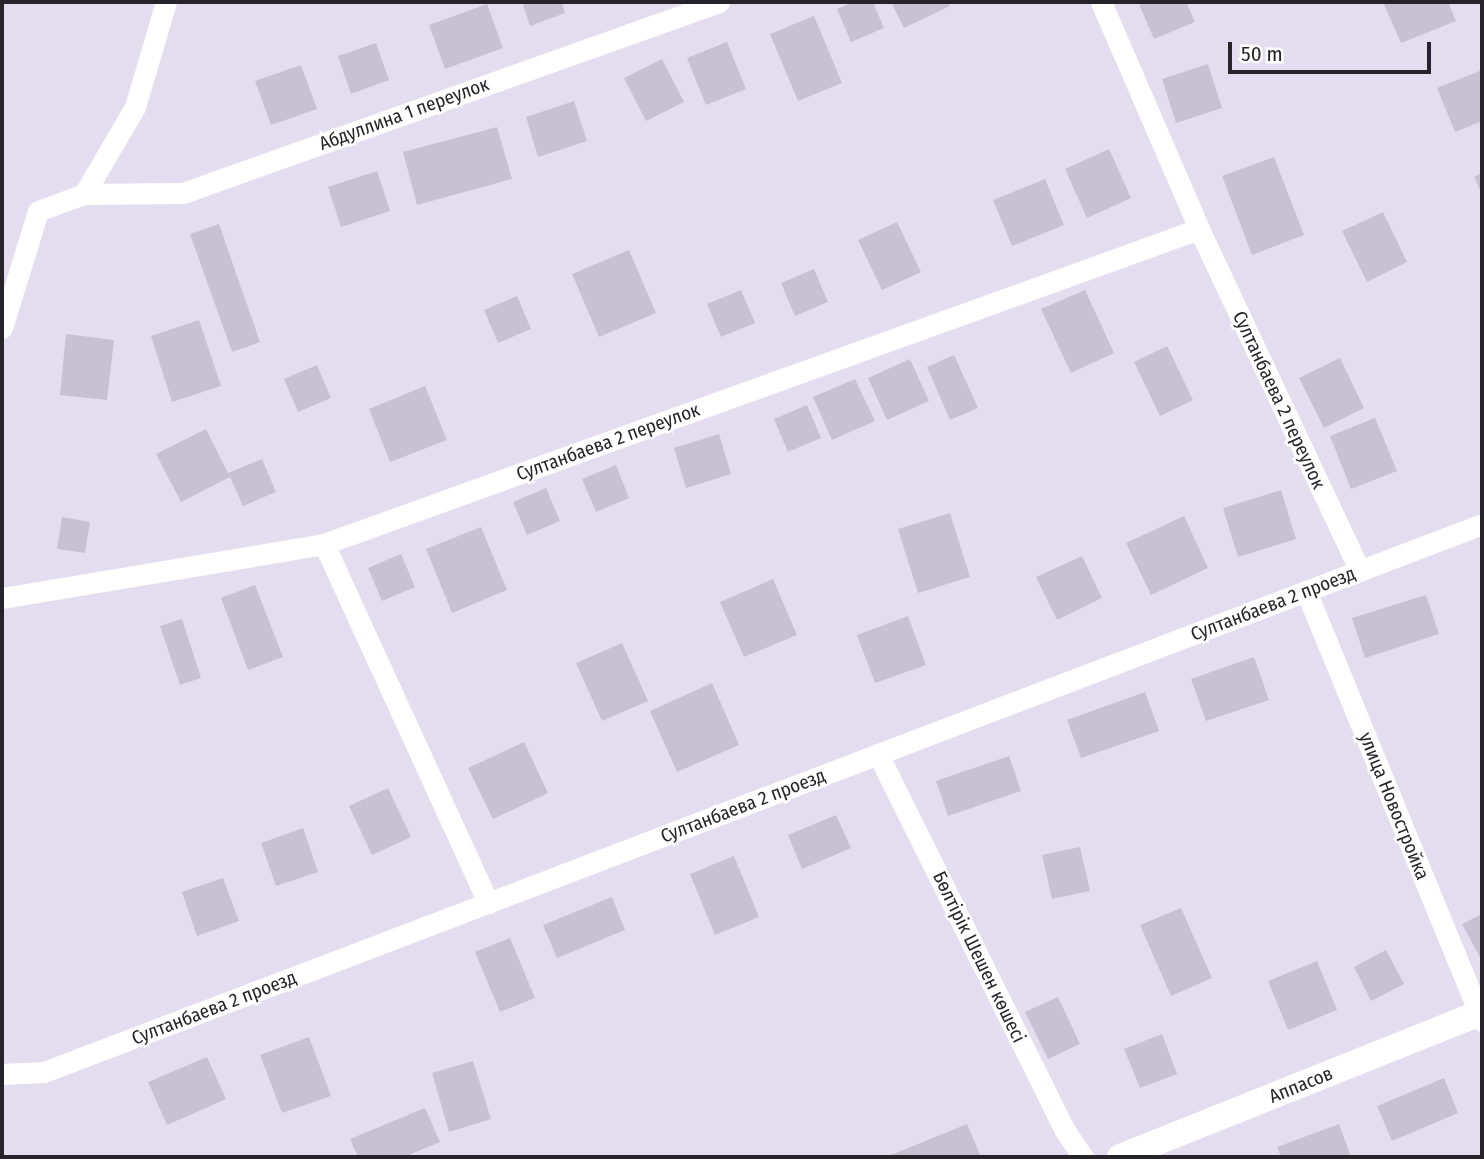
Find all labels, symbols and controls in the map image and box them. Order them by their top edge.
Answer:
scale bar [1232,28,1435,72]
text: 50 m [1241,41,1283,67]
street label: Абдуллина 1 переулок [316,73,492,155]
street label: Султанбаева 2 переулок [1228,308,1330,492]
street label: Султанбаева 2 переулок [513,398,703,486]
street label: Султанбаева 2 проезд [1187,562,1359,646]
street label: улица Новостройка [1354,729,1434,883]
street label: Султанбаева 2 проезд [657,764,829,848]
street label: Бөлтірік Шешен көшесі [928,868,1030,1046]
street label: Султанбаева 2 проезд [128,966,300,1050]
street label: Аппасов [1266,1062,1336,1108]

